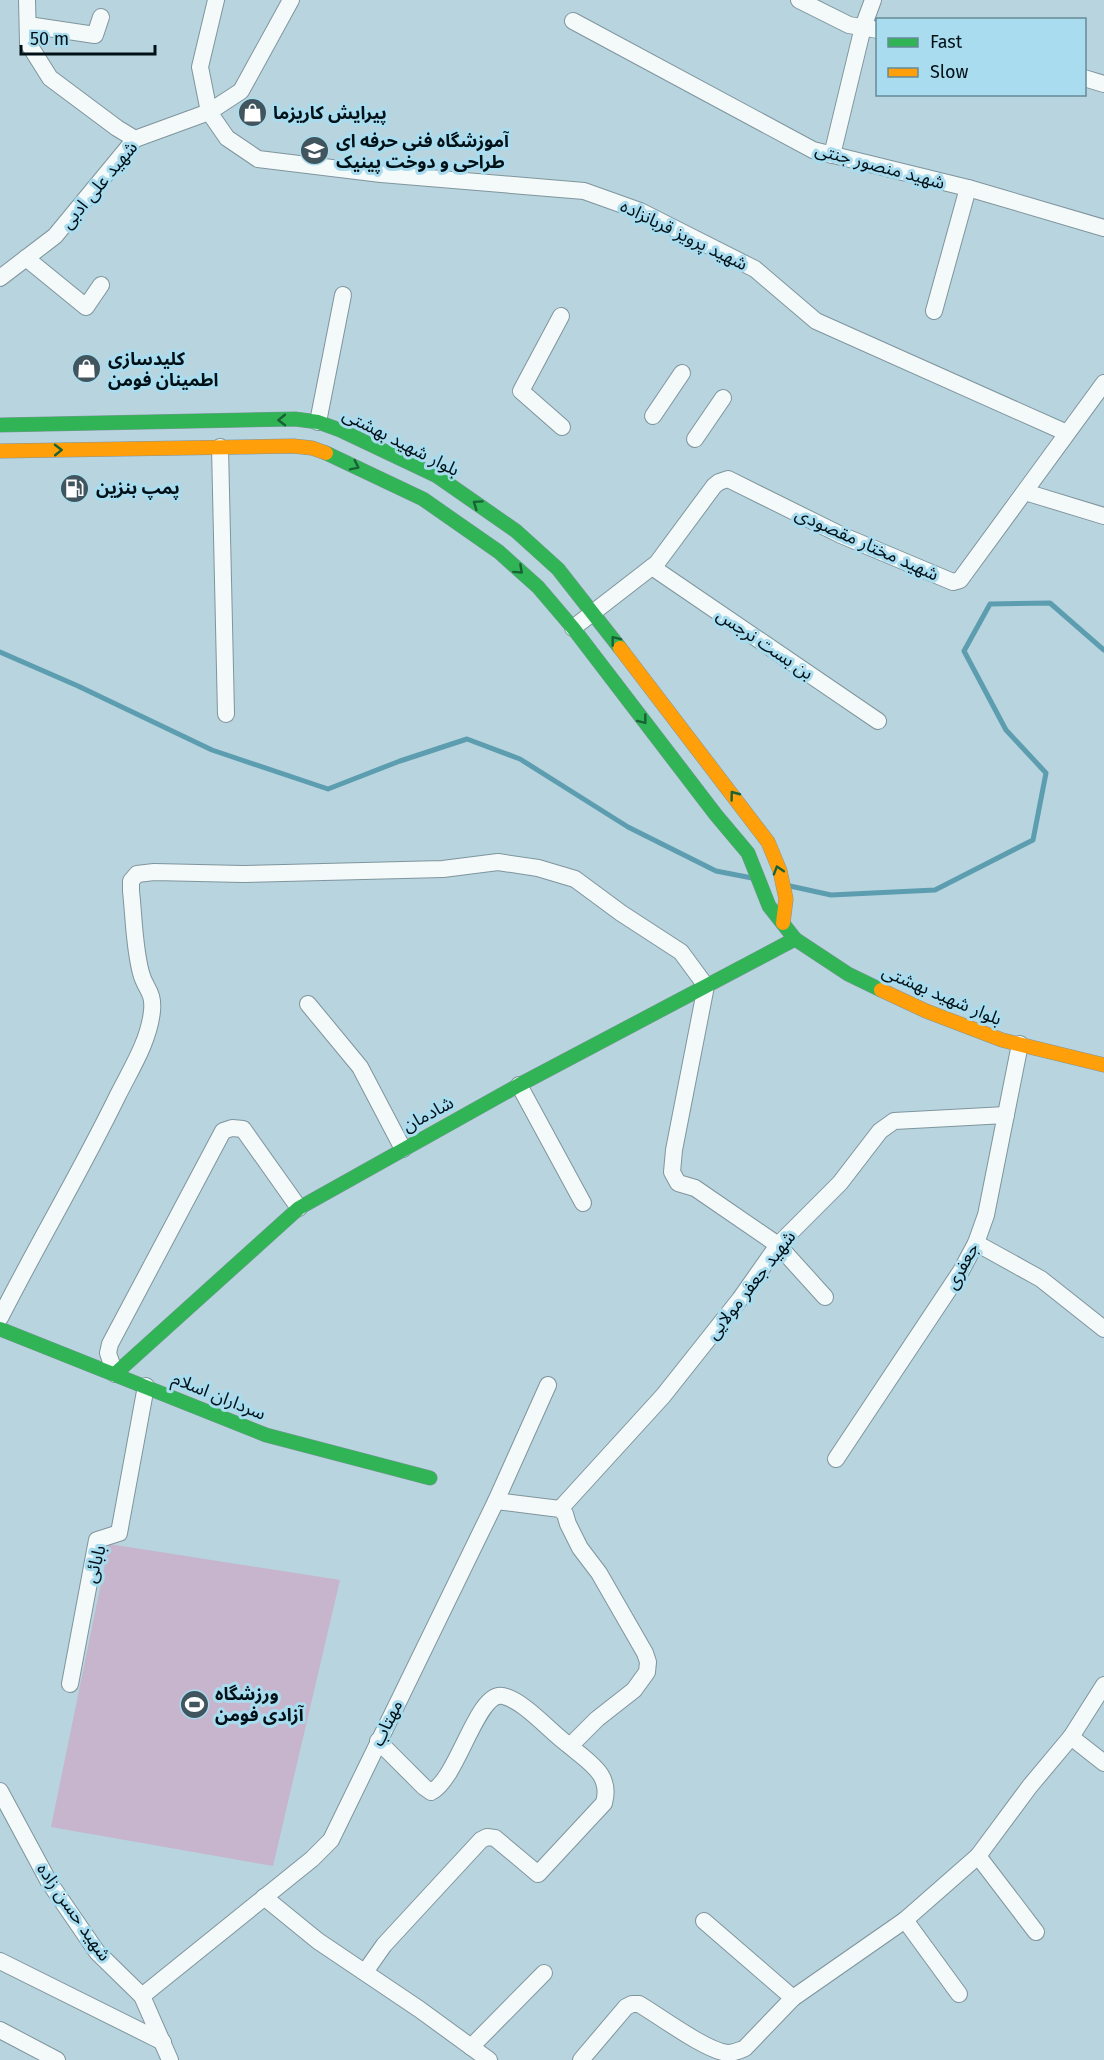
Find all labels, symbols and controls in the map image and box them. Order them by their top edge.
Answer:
scale bar [21,18,154,56]
legend [876,18,1086,96]
text: 50 m [30,28,69,50]
text: Fast [930,31,963,53]
text: Slow [930,61,969,83]
shop icon: پیرایش کاریزما [236,97,268,129]
place label: پیرایش کاریزما [273,102,387,125]
place label: آموزشگاه فنی حرفه ای طراحی و دوخت پینیک [336,130,510,174]
school or university icon: آموزشگاه فنی حرفه ای طراحی و دوخت پینیک [299,135,331,167]
street label: شهید علی ادبی [56,137,142,233]
street label: شهید منصور جنتی [813,138,947,194]
street label: شهید پرویز قربانزاده [617,195,751,275]
place label: کلیدسازی اطمینان فومن [108,348,219,391]
shop icon: کلیدسازی اطمینان فومن [71,353,103,385]
street label: بلوار شهید بهشتی [339,403,463,481]
one-way arrow [277,413,286,426]
one-way arrow [54,444,63,456]
one-way arrow [348,459,359,471]
fuel station icon: پمپ بنزین [59,472,91,504]
place label: پمپ بنزین [96,477,180,500]
one-way arrow [473,500,484,511]
street label: شهید مختار مقصودی [792,502,942,586]
one-way arrow [512,563,523,574]
street label: بن بست نرجس [712,604,818,684]
one-way arrow [612,636,623,647]
one-way arrow [635,713,646,724]
one-way arrow [730,790,741,801]
one-way arrow [773,865,786,876]
street label: بلوار شهید بهشتی [879,960,1005,1030]
street label: شادمان [399,1091,457,1137]
street label: شهید جعفر مولایی [702,1226,800,1344]
street label: جعفری [940,1239,984,1293]
street label: سرداران اسلام [168,1367,269,1428]
street label: بابائی [79,1543,111,1585]
place label: ورزشگاه آزادی فومن [215,1683,305,1726]
sports icon: ورزشگاه آزادی فومن [178,1688,210,1720]
street label: مهتاب [367,1696,407,1750]
street label: شهید حسن زاده [32,1859,116,1965]

